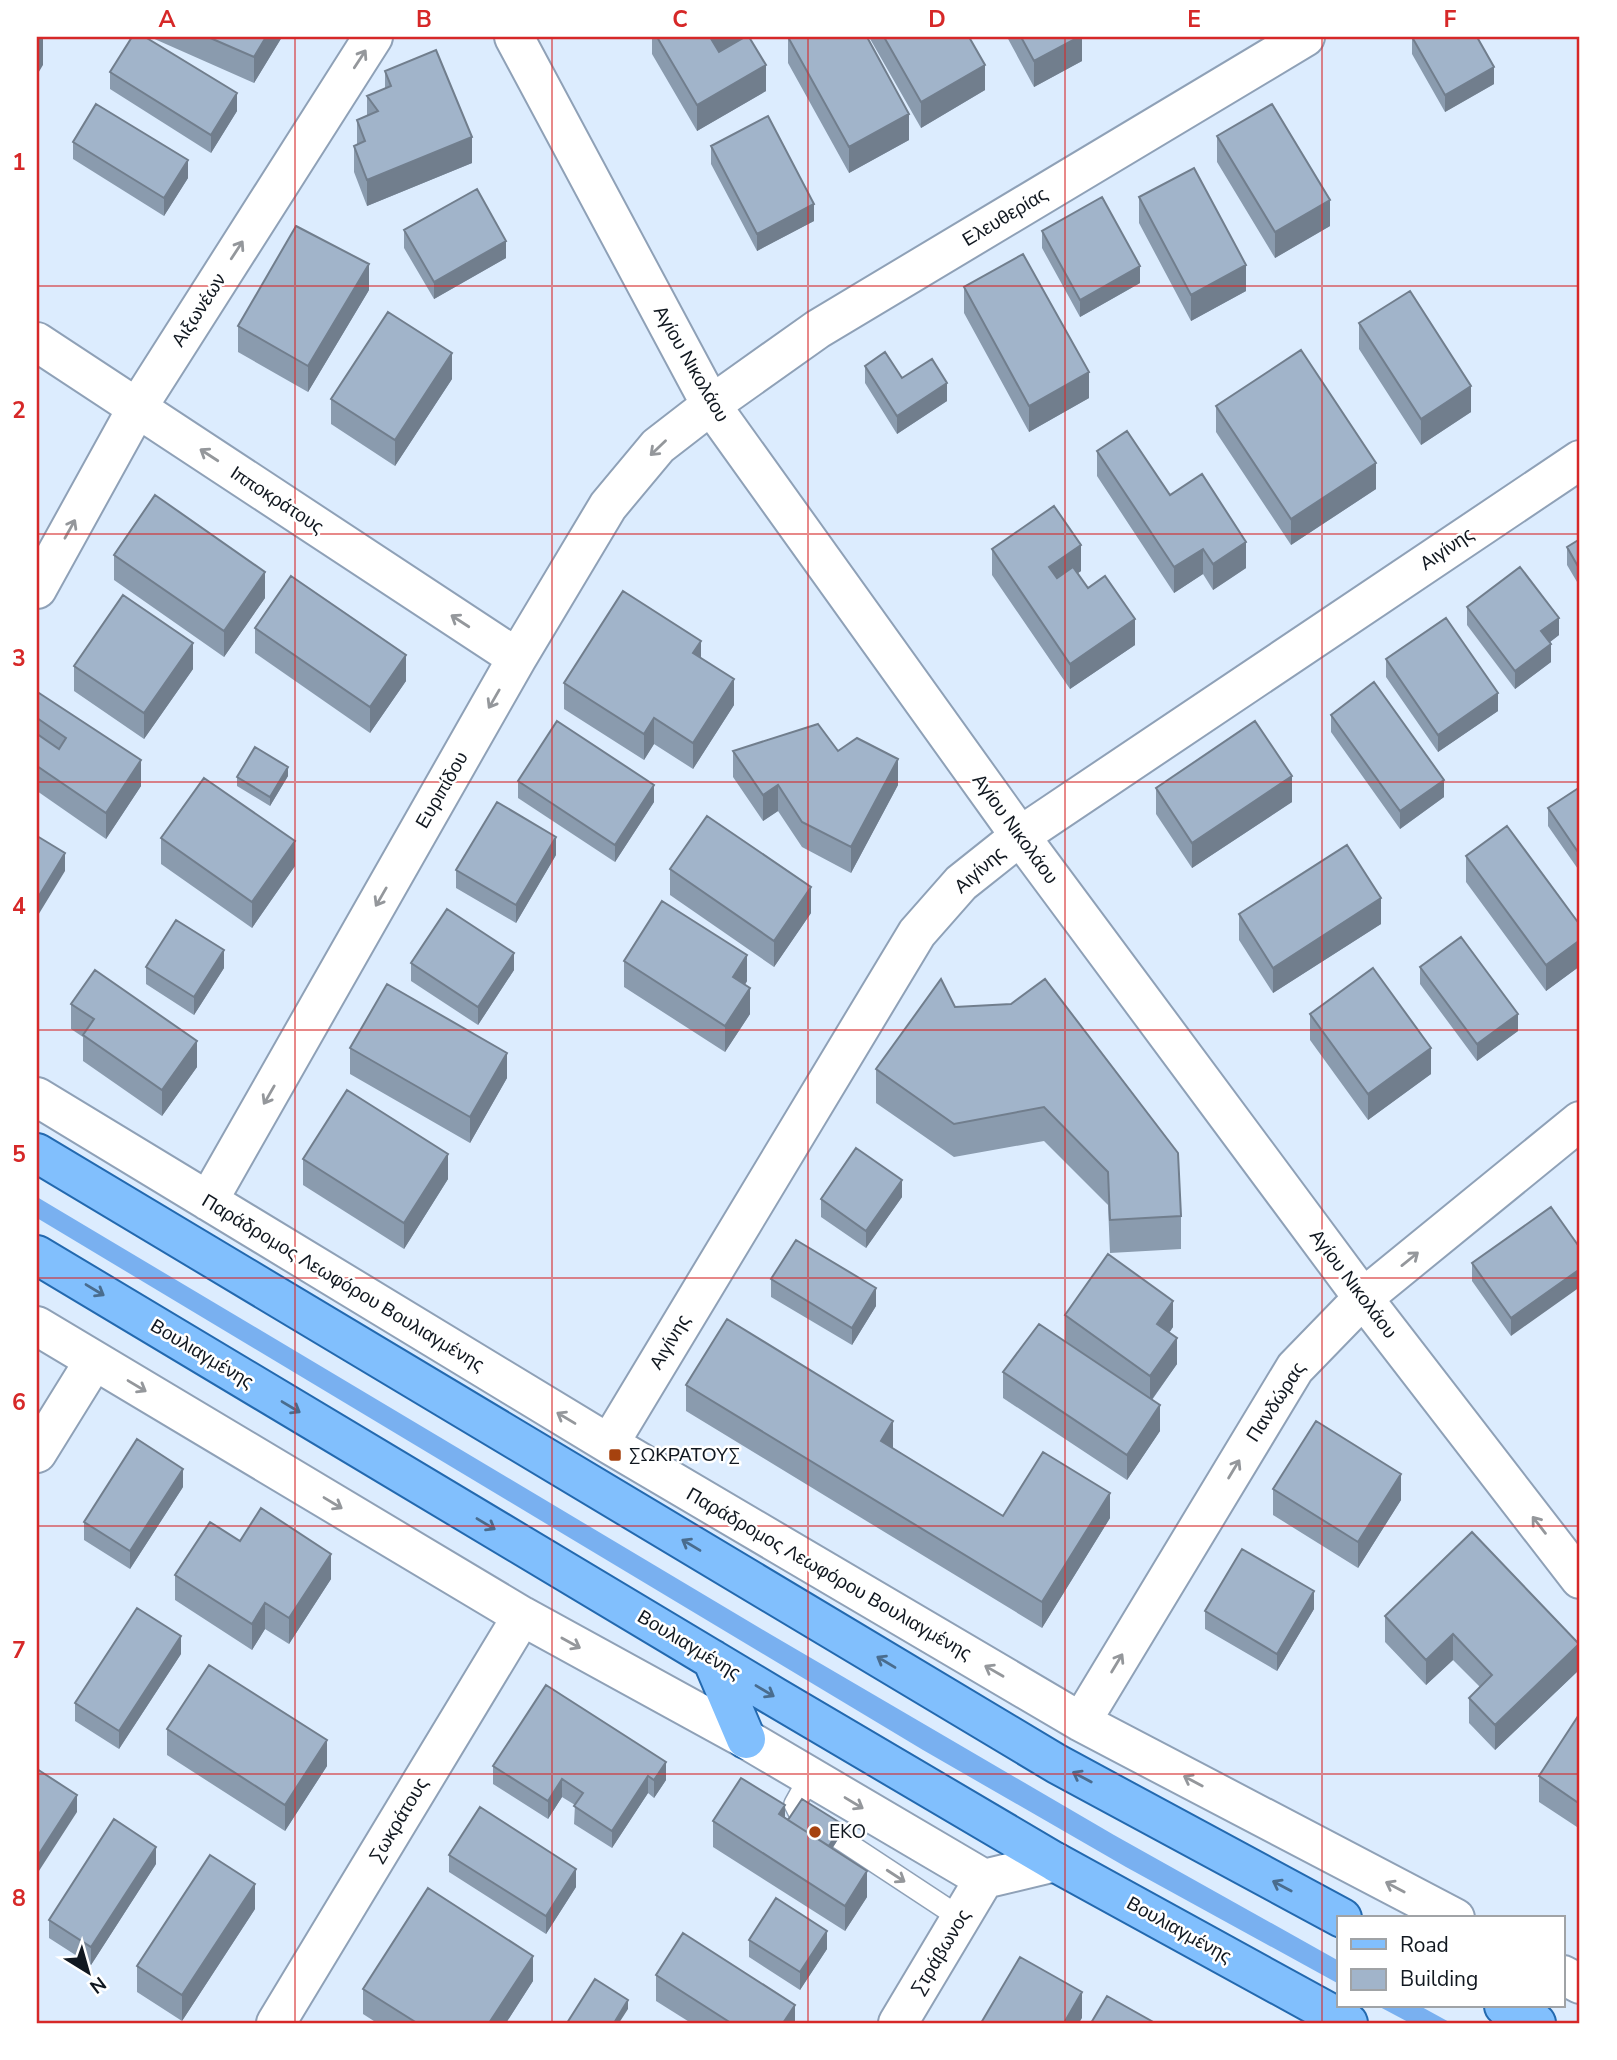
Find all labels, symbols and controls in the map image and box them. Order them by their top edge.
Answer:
text: A [158,4,176,35]
text: B [416,4,432,35]
text: C [672,4,688,35]
text: D [928,4,946,35]
text: E [1187,4,1201,35]
text: F [1444,4,1457,35]
one-way arrow [353,49,367,69]
text: 1 [12,147,26,178]
street label: Ελευθερίας [957,181,1053,253]
one-way arrow [231,241,245,261]
street label: Αιξωνέων [166,268,232,352]
street label: Αγίου Νικολάου [647,301,735,427]
text: 2 [12,395,26,426]
one-way arrow [650,439,667,456]
one-way arrow [199,448,219,462]
street label: Ιπποκράτους [225,460,329,540]
one-way arrow [63,520,77,540]
street label: Αιγίνης [1415,521,1479,577]
one-way arrow [451,613,470,628]
text: 3 [12,643,26,674]
one-way arrow [487,688,500,709]
street label: Ευριπίδου [409,747,475,833]
street label: Αγίου Νικολάου [966,769,1064,889]
street label: Αιγίνης [949,841,1011,899]
one-way arrow [374,886,388,906]
text: 4 [12,891,26,922]
one-way arrow [262,1084,276,1104]
text: 5 [12,1139,26,1170]
street label: Παράδρομος Λεωφόρου Βουλιαγμένης [198,1189,488,1377]
street label: Αγίου Νικολάου [1303,1224,1403,1344]
one-way arrow [1401,1252,1419,1267]
one-way arrow [85,1283,105,1297]
street label: Αιγίνης [643,1310,697,1374]
street label: Βουλιαγμένης [146,1314,258,1394]
street label: Πανδώρας [1240,1357,1312,1447]
one-way arrow [127,1380,147,1394]
text: 6 [12,1387,26,1418]
one-way arrow [280,1400,300,1414]
one-way arrow [557,1411,577,1425]
place label: ΣΩΚΡΑΤΟΥΣ [629,1442,740,1468]
marker: ΣΩΚΡΑΤΟΥΣ [607,1447,623,1463]
one-way arrow [1227,1459,1241,1479]
street label: Παράδρομος Λεωφόρου Βουλιαγμένης [682,1483,976,1665]
one-way arrow [322,1496,342,1510]
one-way arrow [1531,1516,1546,1535]
one-way arrow [475,1517,495,1531]
one-way arrow [681,1537,701,1551]
street label: Βουλιαγμένης [633,1605,745,1685]
text: 7 [12,1635,26,1666]
one-way arrow [560,1637,581,1650]
one-way arrow [877,1654,897,1668]
one-way arrow [1110,1654,1124,1674]
one-way arrow [985,1663,1005,1677]
one-way arrow [754,1684,774,1698]
one-way arrow [1072,1770,1093,1784]
street label: Σωκράτους [363,1773,435,1867]
one-way arrow [1183,1773,1204,1787]
one-way arrow [844,1797,864,1811]
place label: EKO [829,1819,866,1845]
marker: EKO [807,1824,823,1840]
one-way arrow [886,1868,905,1883]
one-way arrow [1272,1879,1293,1892]
one-way arrow [1385,1879,1406,1893]
text: 8 [12,1883,26,1914]
street label: Βουλιαγμένης [1122,1890,1236,1970]
street label: Στράβωνος [905,1904,977,2000]
legend [1337,1916,1564,2008]
text: Road [1400,1931,1449,1959]
north arrow [52,1938,122,2008]
text: Building [1400,1965,1478,1993]
text: N [84,1970,111,1999]

